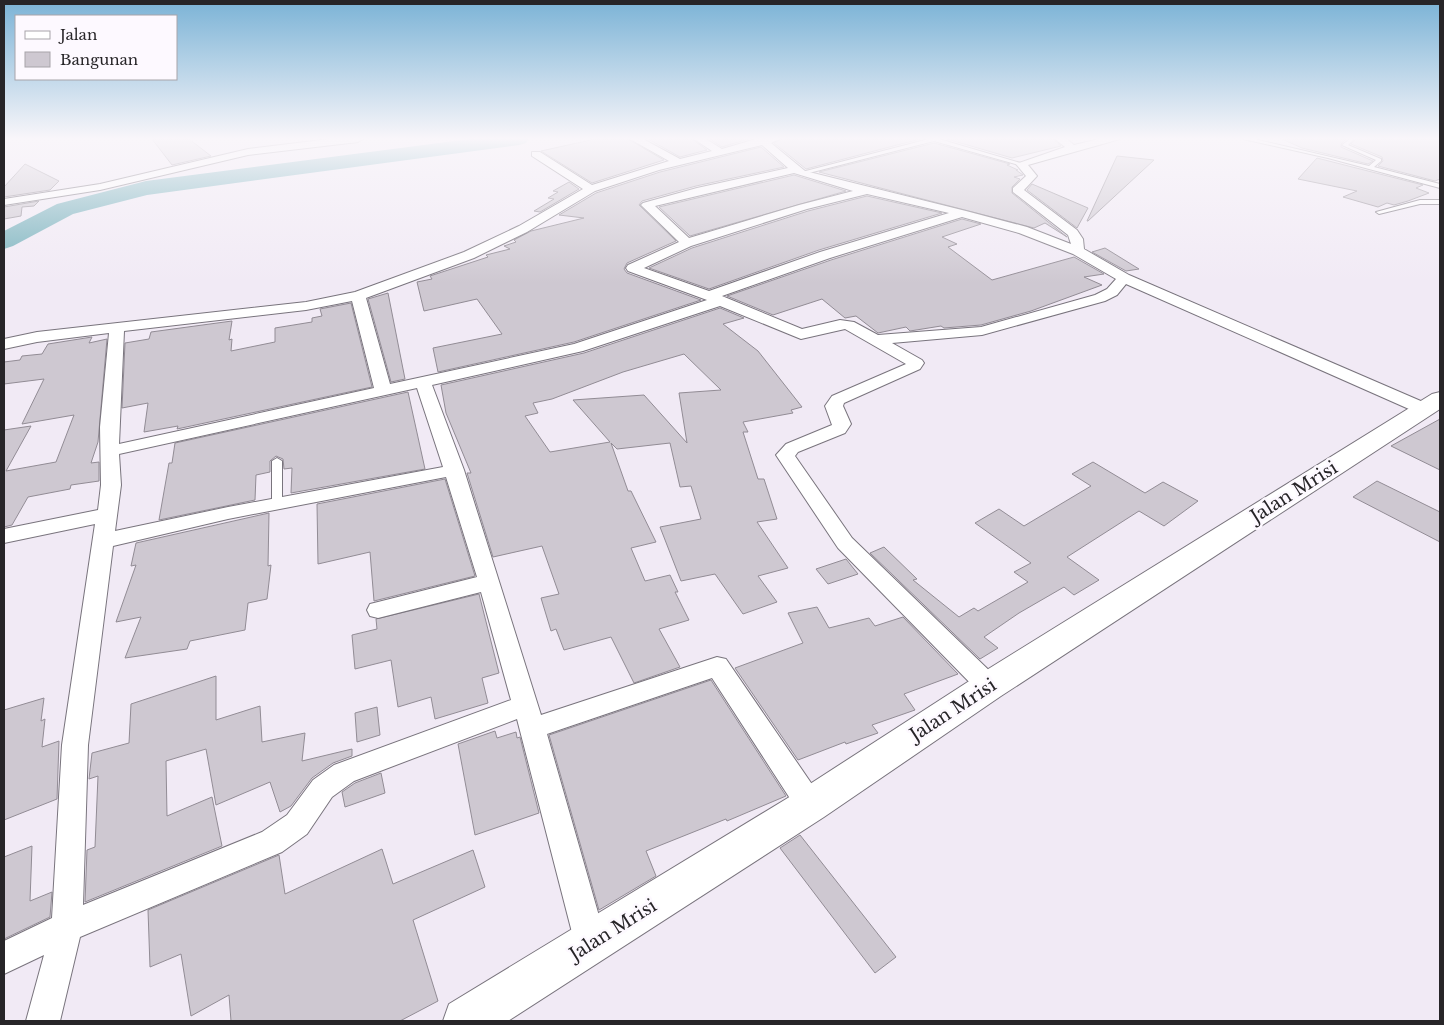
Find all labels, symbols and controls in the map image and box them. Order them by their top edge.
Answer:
legend [15,15,178,80]
text: Jalan [58,25,97,44]
text: Bangunan [60,50,138,69]
street label: Jalan Mrisi [1245,457,1342,528]
street label: Jalan Mrisi [904,674,1000,747]
street label: Jalan Mrisi [564,895,661,966]

